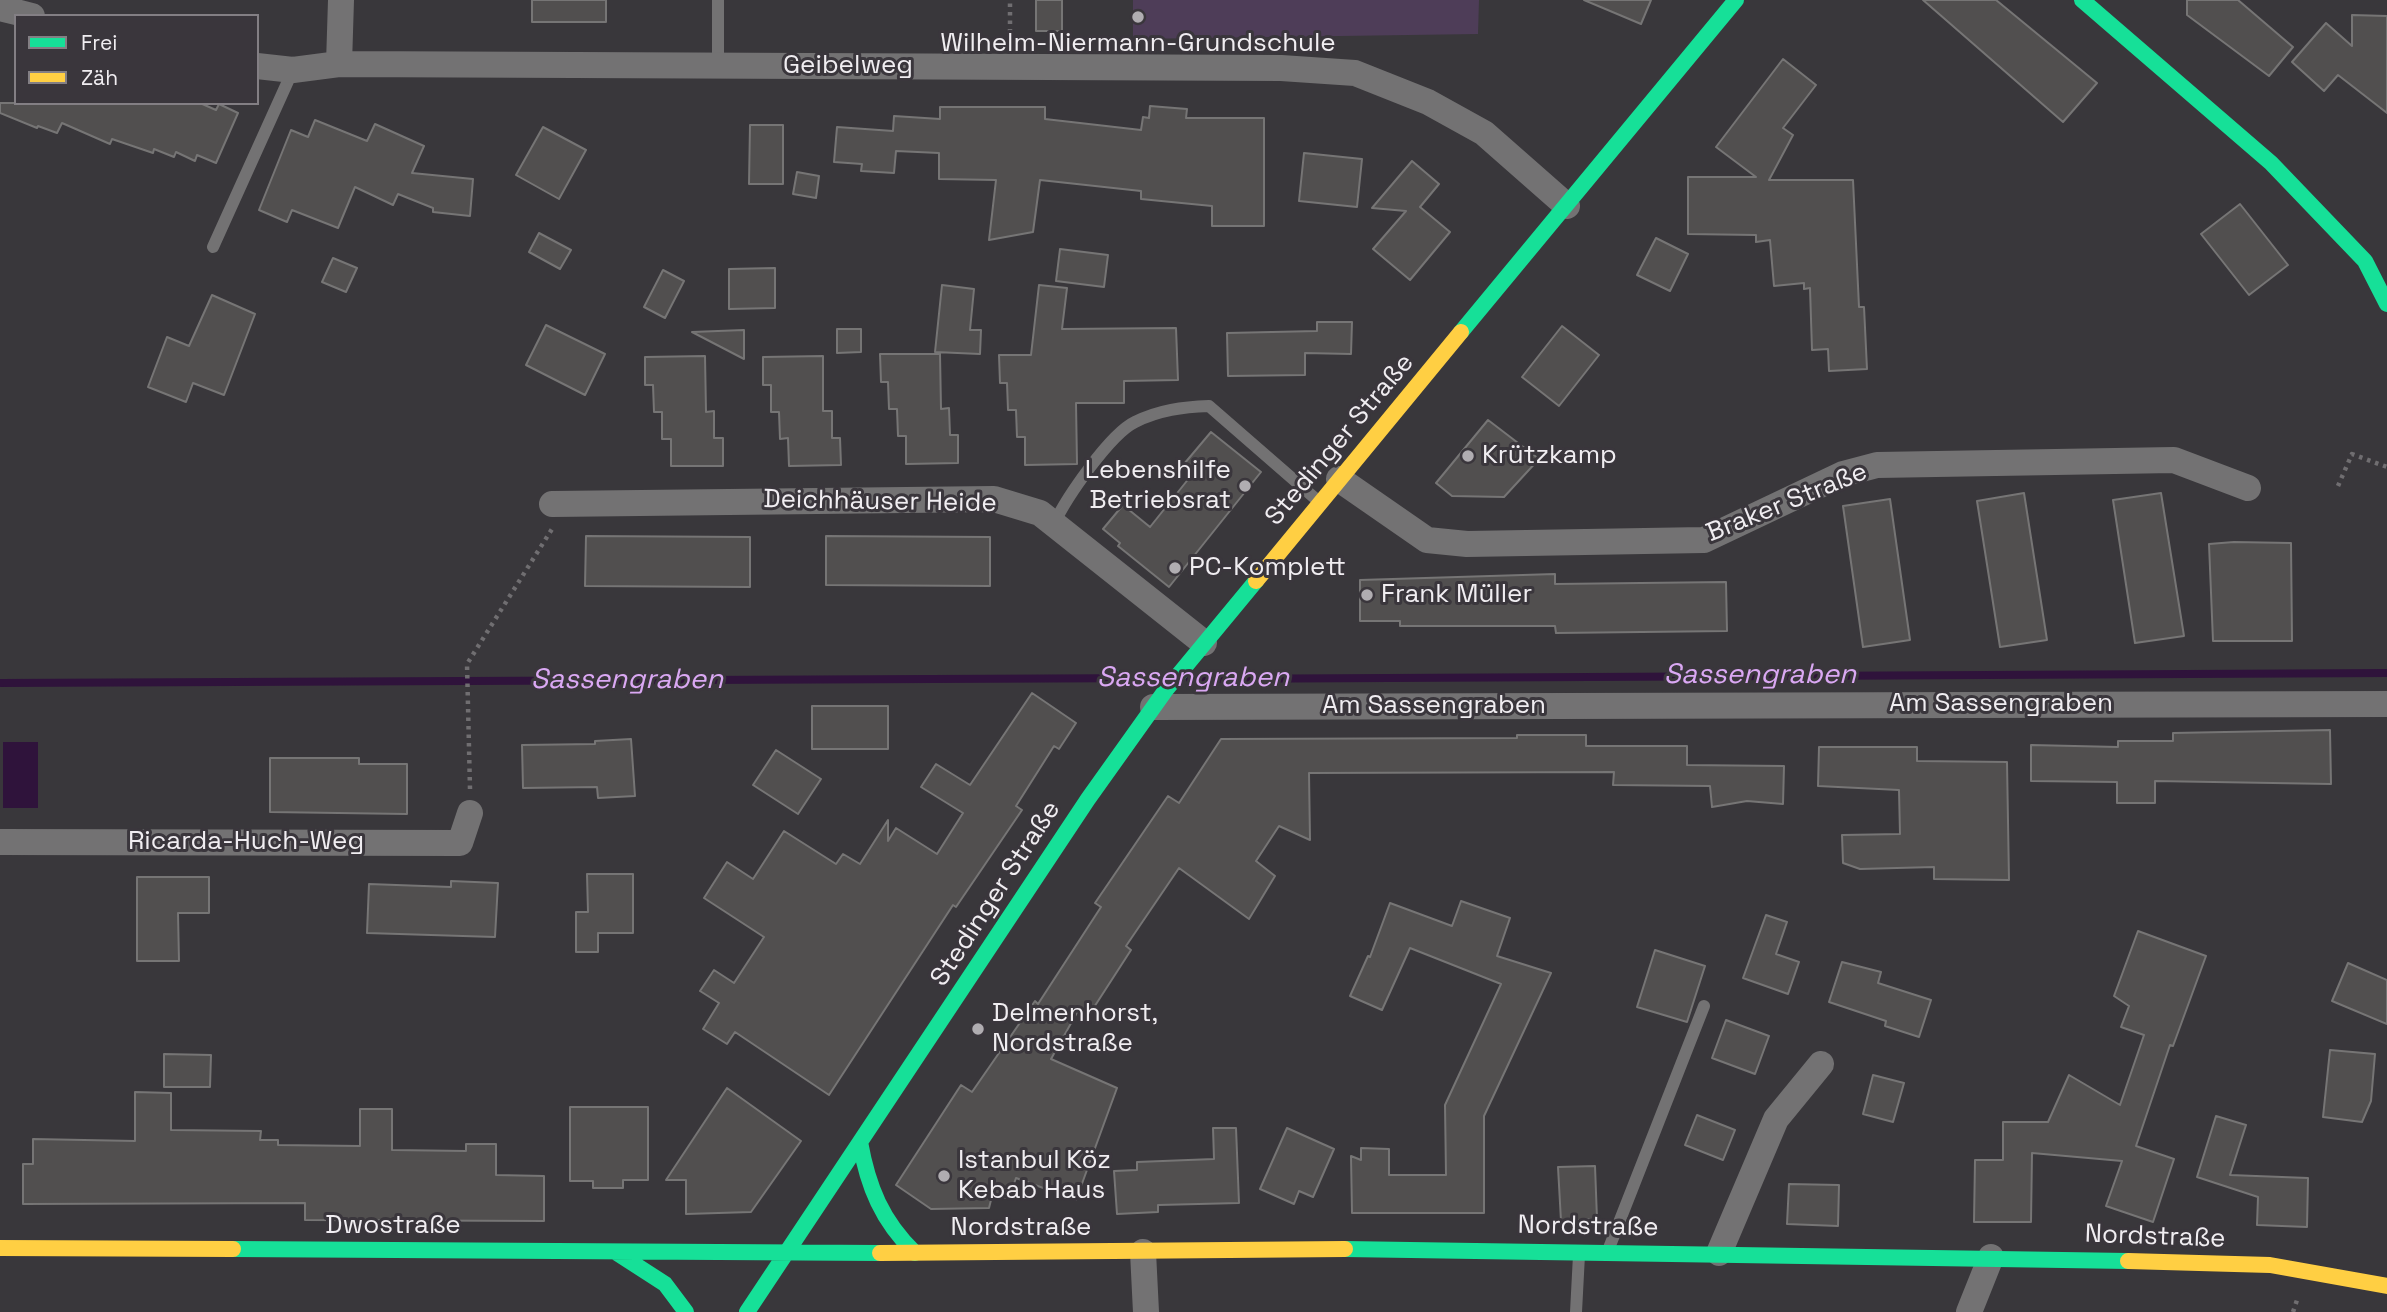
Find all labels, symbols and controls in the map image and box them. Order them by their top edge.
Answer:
marker: Wilhelm-Niermann-Grundschule [1130,9,1146,25]
legend [14,14,259,105]
place label: Wilhelm-Niermann-Grundschule [940,28,1336,60]
text: Frei [81,29,117,56]
street label: Geibelweg [783,50,913,82]
text: Zäh [81,64,118,91]
street label: Stedinger Straße [1259,348,1421,532]
place label: Krützkamp [1482,440,1617,472]
marker: Krützkamp [1460,448,1476,464]
place label: Lebenshilfe Betriebsrat [1085,455,1231,516]
street label: Braker Straße [1702,457,1872,549]
marker: Lebenshilfe Betriebsrat [1237,478,1253,494]
street label: Deichhäuser Heide [763,484,997,520]
place label: PC-Komplett [1189,552,1346,584]
marker: PC-Komplett [1167,560,1183,576]
place label: Frank Müller [1381,579,1532,611]
marker: Frank Müller [1359,587,1375,603]
water label: Sassengraben [1664,658,1856,692]
water label: Sassengraben [1097,661,1289,695]
water label: Sassengraben [531,663,723,697]
street label: Am Sassengraben [1889,688,2113,720]
street label: Am Sassengraben [1322,690,1546,722]
street label: Stedinger Straße [925,796,1067,992]
street label: Ricarda-Huch-Weg [128,826,364,858]
place label: Delmenhorst, Nordstraße [992,998,1158,1060]
marker: Delmenhorst, Nordstraße [970,1021,986,1037]
place label: Istanbul Köz Kebab Haus [958,1145,1111,1206]
marker: Istanbul Köz Kebab Haus [936,1168,952,1184]
street label: Dwostraße [325,1210,461,1242]
street label: Nordstraße [1517,1210,1659,1244]
street label: Nordstraße [951,1212,1091,1244]
street label: Nordstraße [2084,1219,2226,1255]

